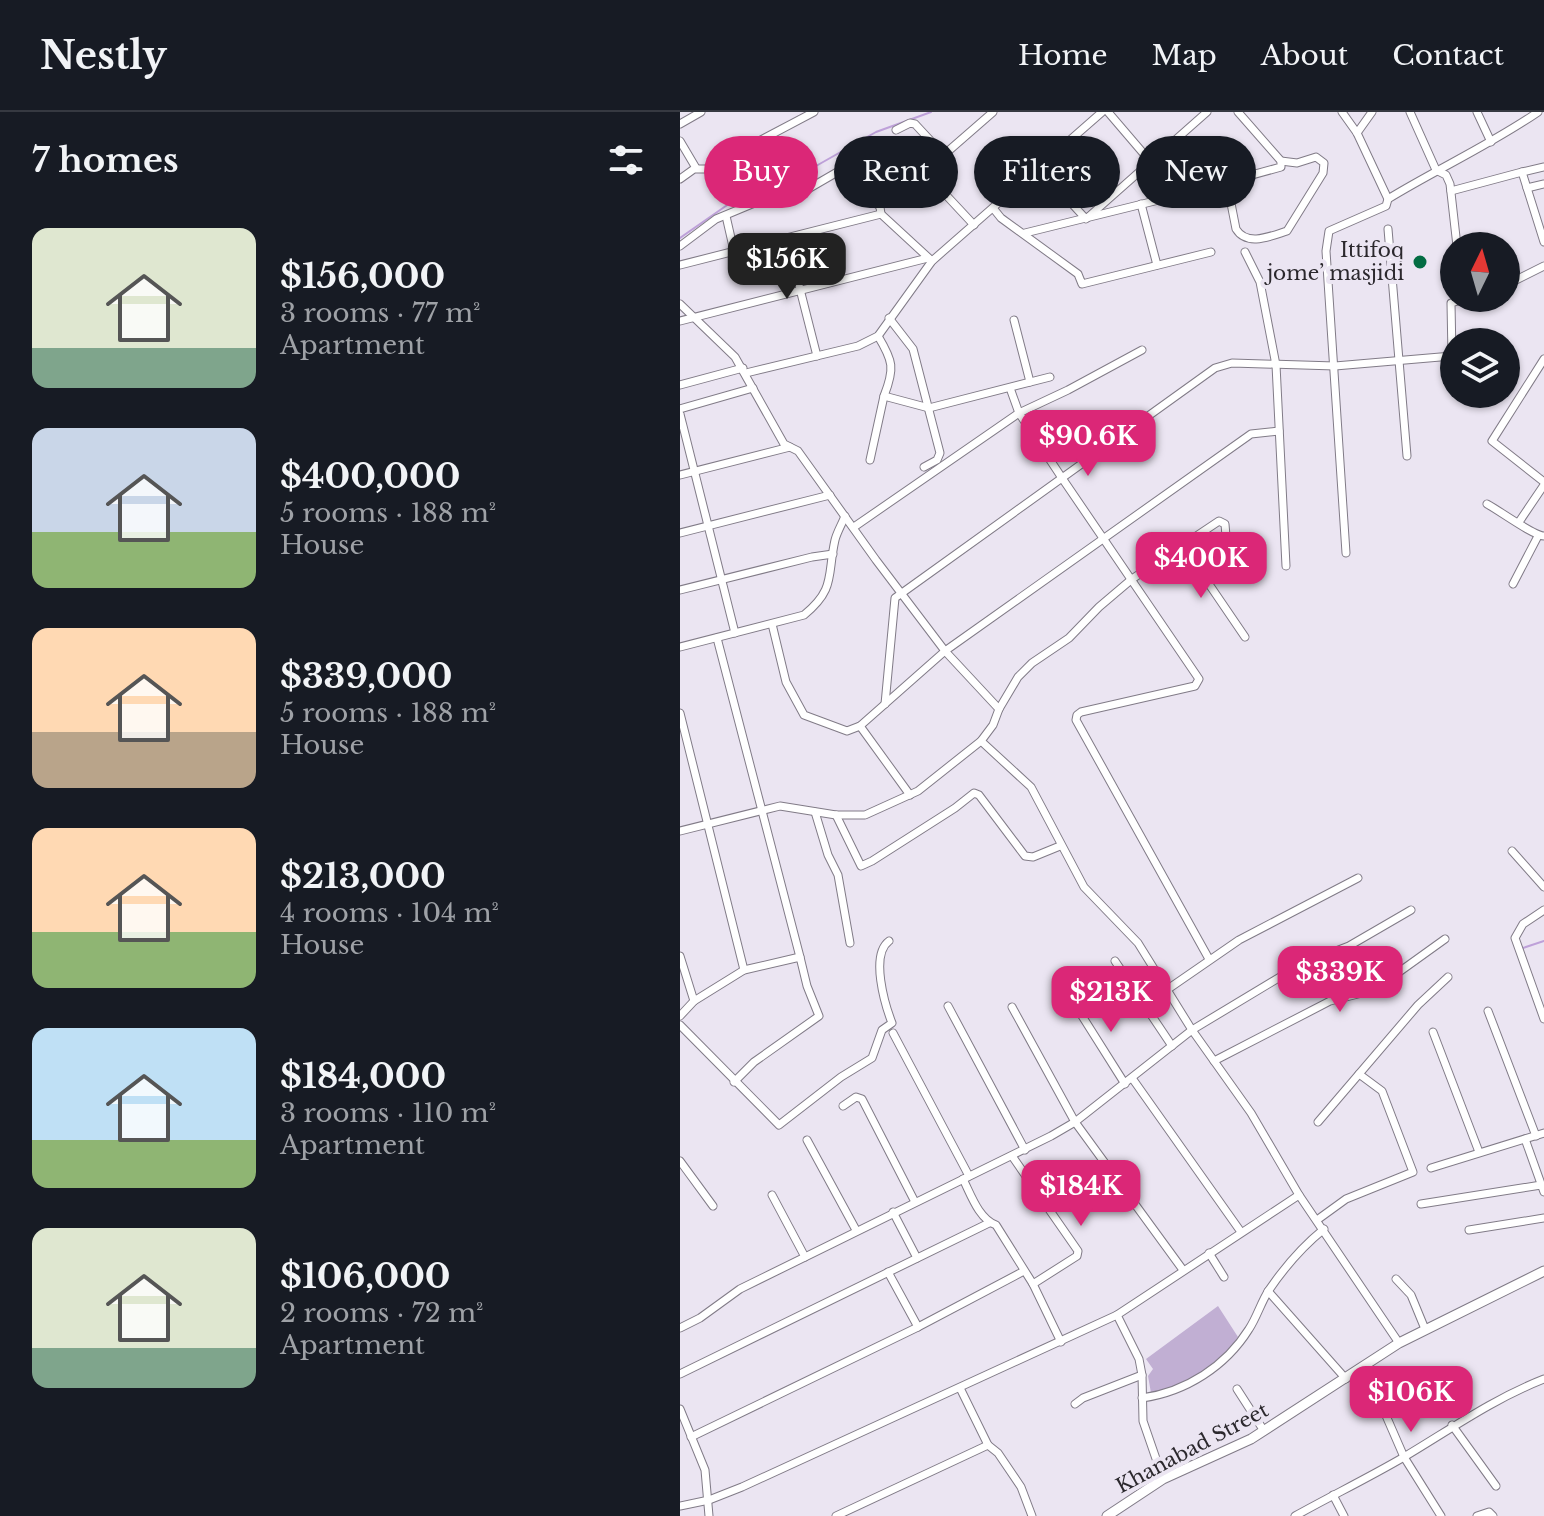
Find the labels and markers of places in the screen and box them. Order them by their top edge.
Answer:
pin: $156K [731,233,843,301]
place label: Ittifoq jome’ masjidi [1264,238,1405,285]
marker: Ittifoq jome’ masjidi [1411,253,1429,271]
pin: $90.6K [1023,410,1153,478]
pin: $400K [1145,532,1257,600]
pin: $339K [1284,946,1396,1014]
pin: $213K [1055,966,1167,1034]
pin: $184K [1025,1160,1137,1228]
pin: $106K [1355,1366,1467,1434]

